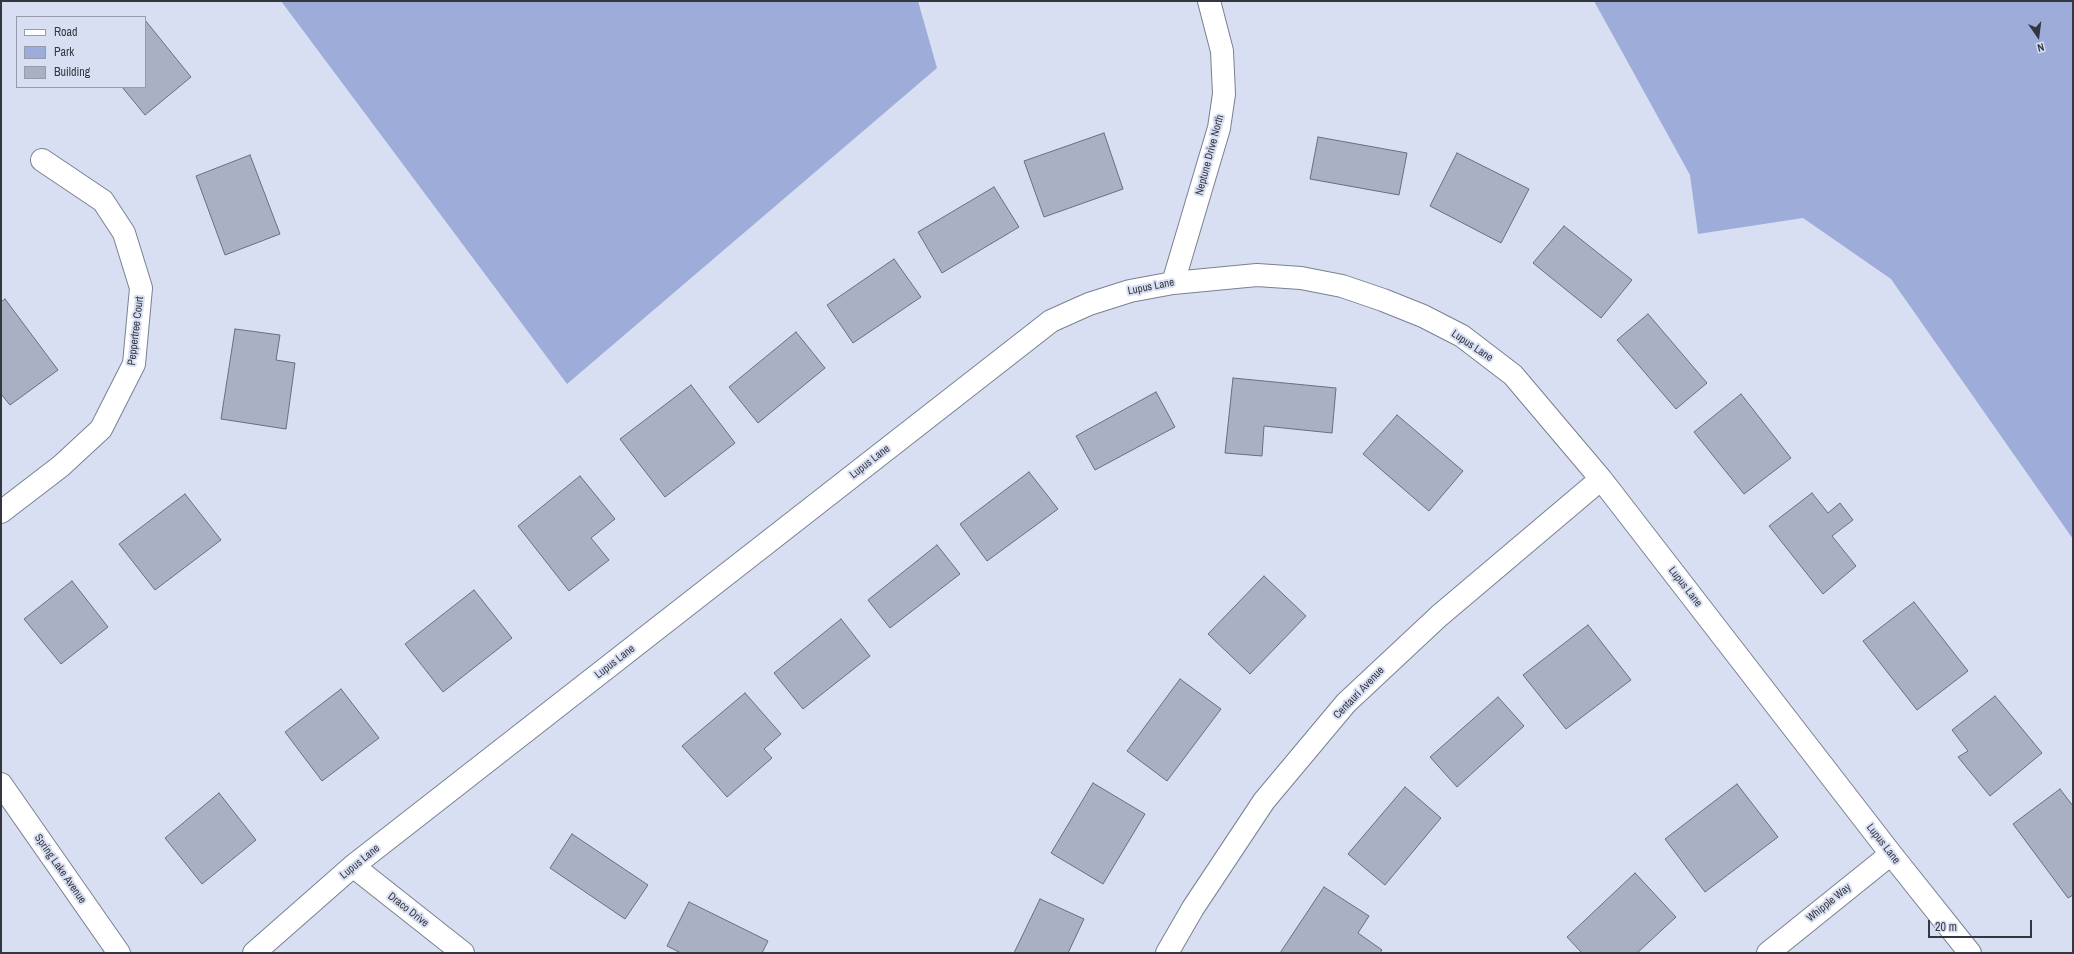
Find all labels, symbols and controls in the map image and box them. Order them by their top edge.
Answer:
legend [16,16,146,88]
north arrow [2018,16,2058,56]
text: Road [54,24,78,40]
text: N [2036,40,2046,55]
text: Park [54,44,74,60]
text: Building [54,64,90,80]
street label: Neptune Drive North [1193,113,1227,197]
street label: Lupus Lane [1127,276,1175,298]
street label: Peppertree Court [125,296,147,366]
street label: Lupus Lane [1449,327,1495,365]
street label: Lupus Lane [847,442,893,482]
street label: Lupus Lane [1665,564,1705,610]
street label: Lupus Lane [592,642,638,682]
street label: Centauri Avenue [1331,664,1387,722]
street label: Lupus Lane [1863,821,1903,867]
street label: Spring Lake Avenue [31,832,89,906]
street label: Lupus Lane [338,842,382,882]
street label: Whipple Way [1804,881,1854,925]
street label: Draco Drive [385,890,431,930]
scale bar [1930,912,2034,938]
text: 20 m [1935,919,1957,935]

